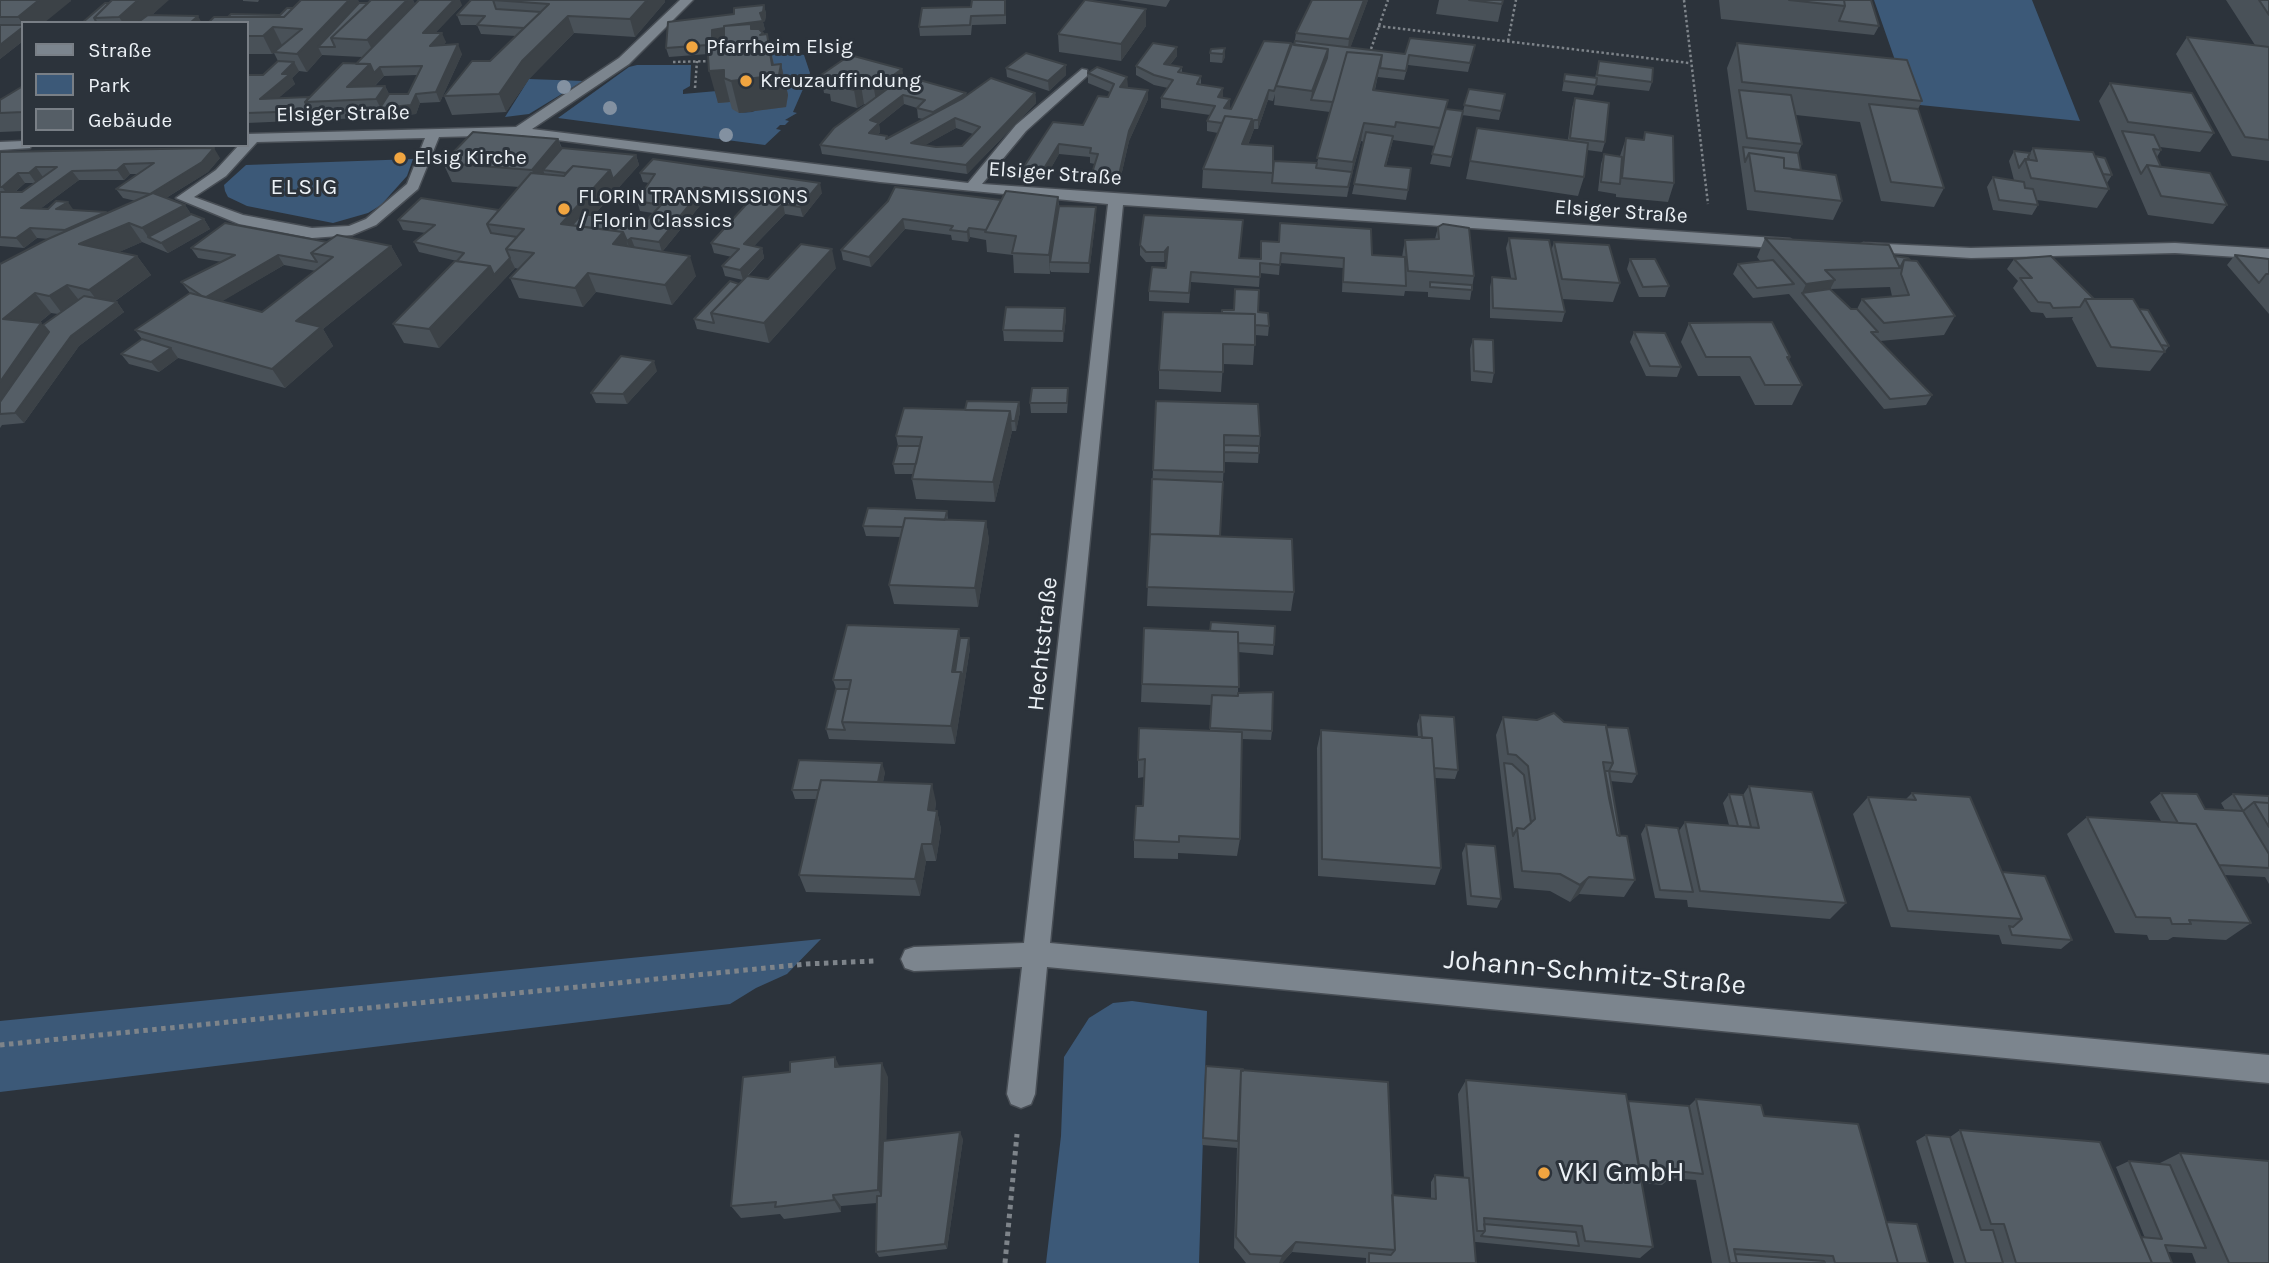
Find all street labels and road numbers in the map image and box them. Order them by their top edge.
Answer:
street label: Elsiger Straße [276,100,410,128]
street label: Elsiger Straße [987,157,1123,191]
street label: Elsiger Straße [1553,195,1689,229]
street label: Hechtstraße [1022,575,1064,713]
street label: Johann-Schmitz-Straße [1442,943,1748,1003]

